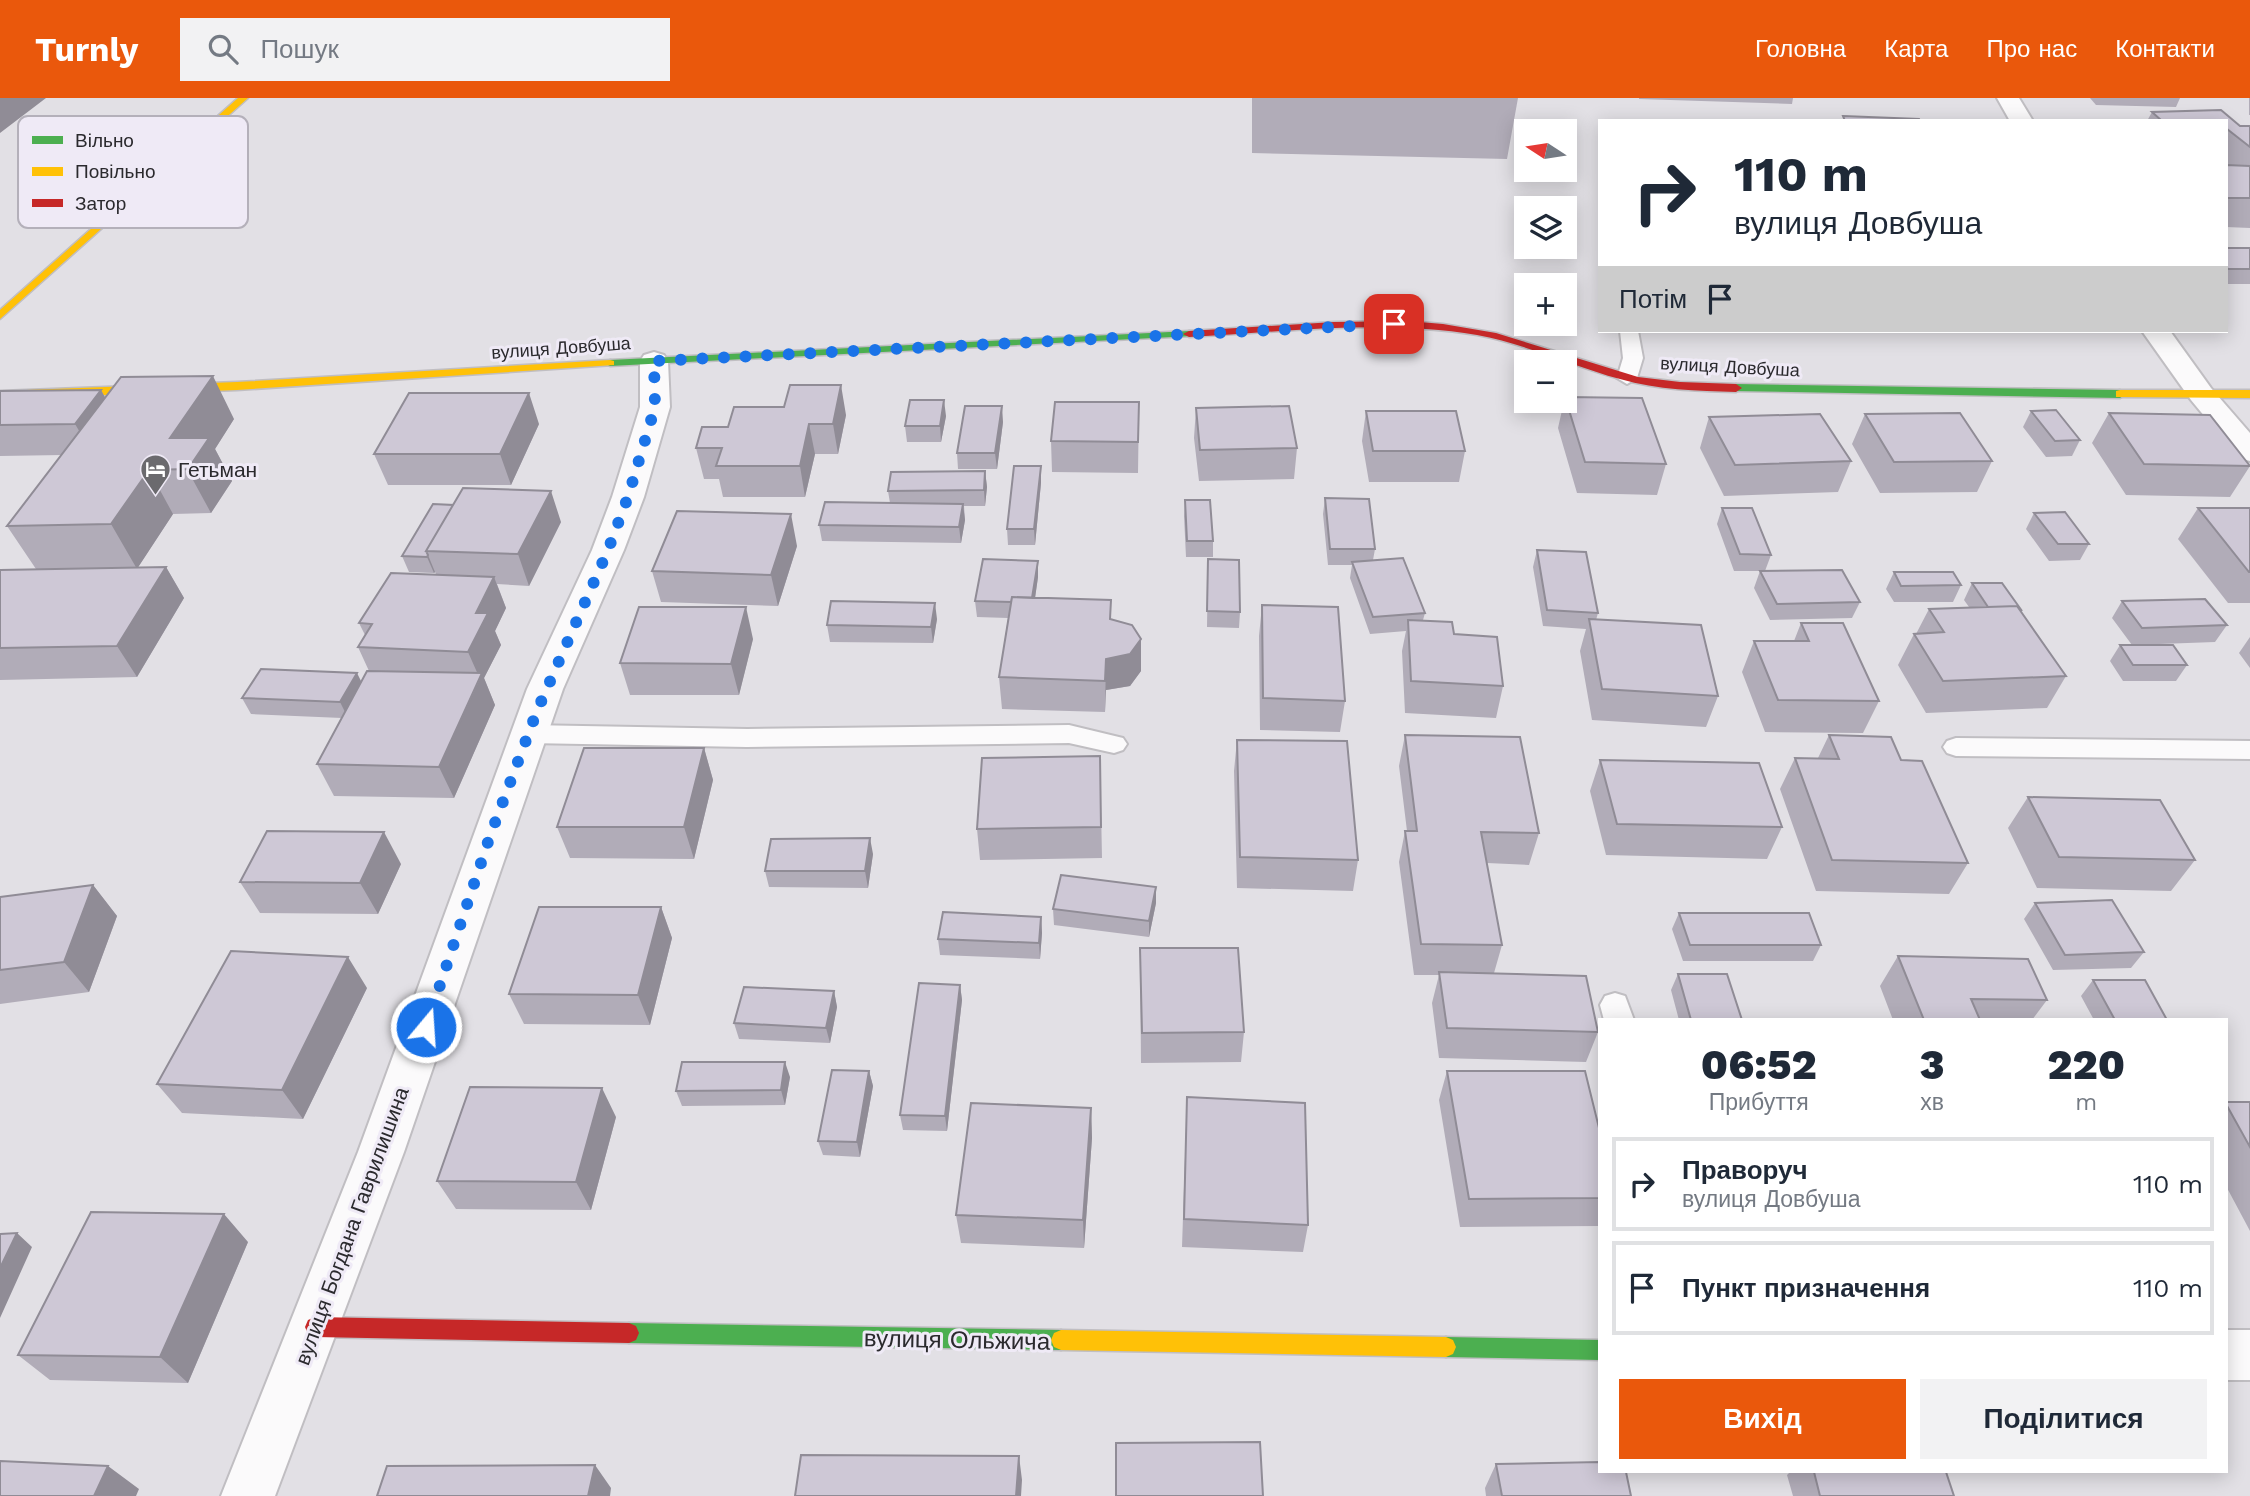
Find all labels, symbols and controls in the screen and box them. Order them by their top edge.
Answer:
search box [180,18,670,81]
text: Turnly [35,30,138,69]
icon: search [204,30,242,68]
text: Пошук [260,34,339,64]
text: Головна [1755,35,1846,63]
text: Карта [1884,35,1948,63]
text: Про нас [1986,35,2077,63]
text: Контакти [2115,35,2215,63]
legend [18,116,248,228]
north arrow [1514,119,1577,182]
map controls [1514,119,1577,413]
text: Вільно [75,129,134,152]
text: 110 m [1734,145,1868,203]
icon: right [1619,147,1710,238]
text: Повільно [75,160,156,183]
text: Затор [75,192,126,215]
button: layers [1514,196,1577,259]
text: вулиця Довбуша [1734,204,1982,242]
button: + [1514,273,1577,336]
icon: arrive [1701,280,1739,318]
text: Потім [1619,284,1687,314]
pin [1364,294,1424,354]
icon: arrive [1375,305,1413,343]
street label: вулиця Довбуша [491,332,632,363]
button: − [1514,350,1577,413]
street label: вулиця Довбуша [1660,352,1801,381]
hotel icon: Гетьман [138,453,172,497]
place label: Гетьман [178,457,257,482]
position arrow [389,990,463,1064]
text: 06:52 [1701,1040,1817,1089]
text: 3 [1919,1040,1945,1089]
text: 220 [2047,1040,2125,1089]
street label: вулиця Богдана Гаврилишина [289,1083,414,1368]
text: Прибуття [1709,1089,1809,1116]
text: хв [1920,1089,1944,1116]
text: m [2075,1089,2097,1116]
text: Праворуч [1682,1155,1808,1185]
icon: right [1623,1165,1661,1203]
text: 110 m [2133,1169,2203,1199]
text: вулиця Довбуша [1682,1186,1860,1213]
icon: arrive [1623,1269,1661,1307]
text: Пункт призначення [1682,1273,1930,1303]
text: 110 m [2133,1273,2203,1303]
street label: вулиця Ольжича [864,1324,1051,1356]
button: Вихід [1619,1379,1906,1459]
button: Поділитися [1920,1379,2207,1459]

